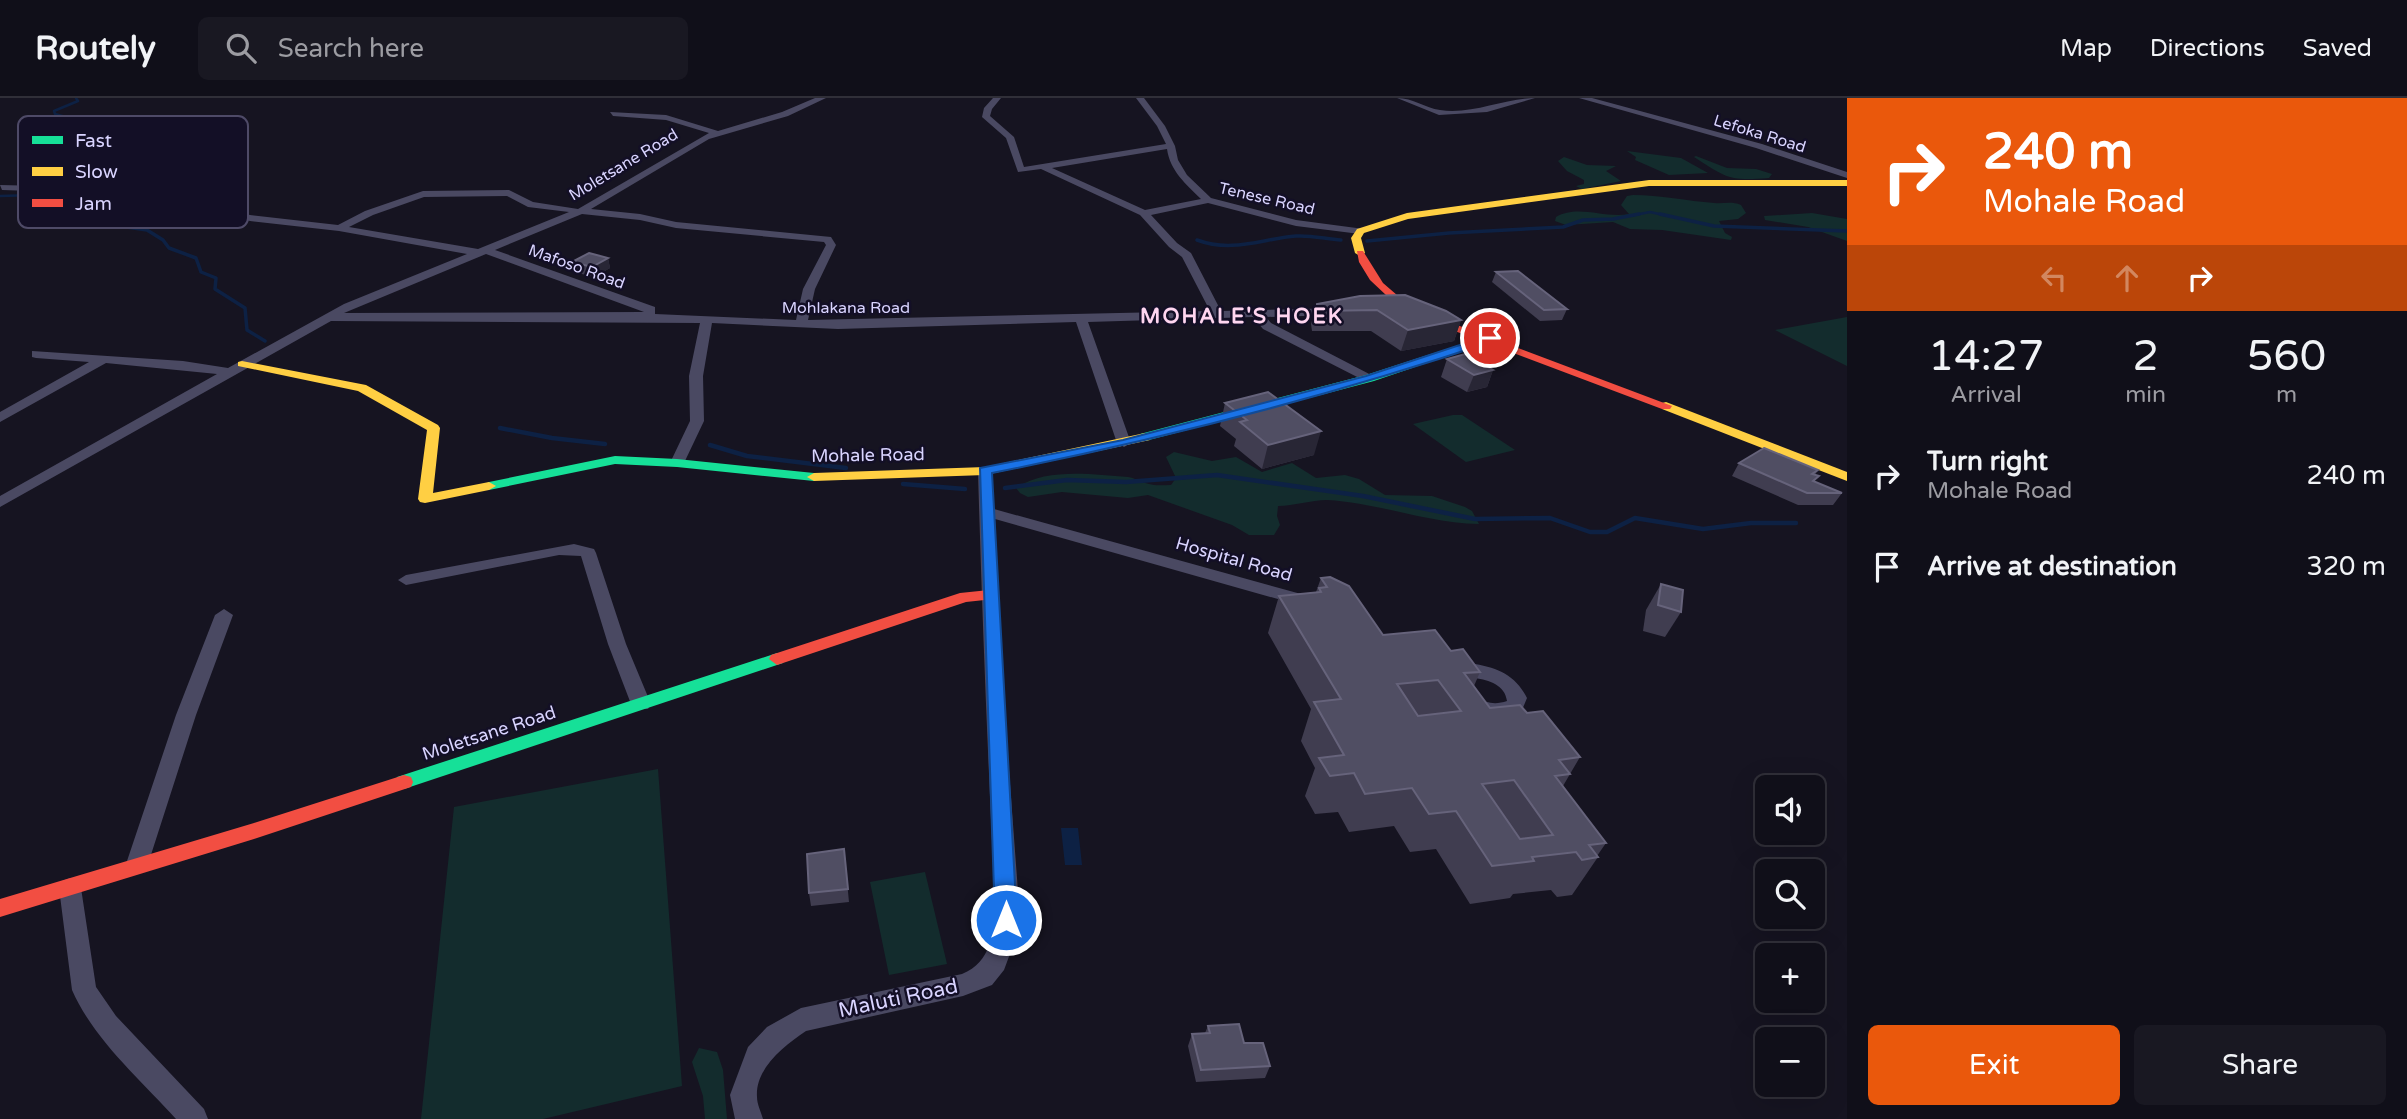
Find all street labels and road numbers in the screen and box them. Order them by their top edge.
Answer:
street label: Lefoka Road [1711,110,1808,157]
street label: Moletsane Road [565,124,682,205]
street label: Tenese Road [1217,178,1317,220]
street label: Mafoso Road [526,240,628,294]
street label: Mohlakana Road [782,298,910,318]
street label: Mohale Road [811,443,925,467]
street label: Hospital Road [1173,532,1295,586]
street label: Moletsane Road [419,701,559,765]
street label: Maluti Road [836,974,960,1023]

